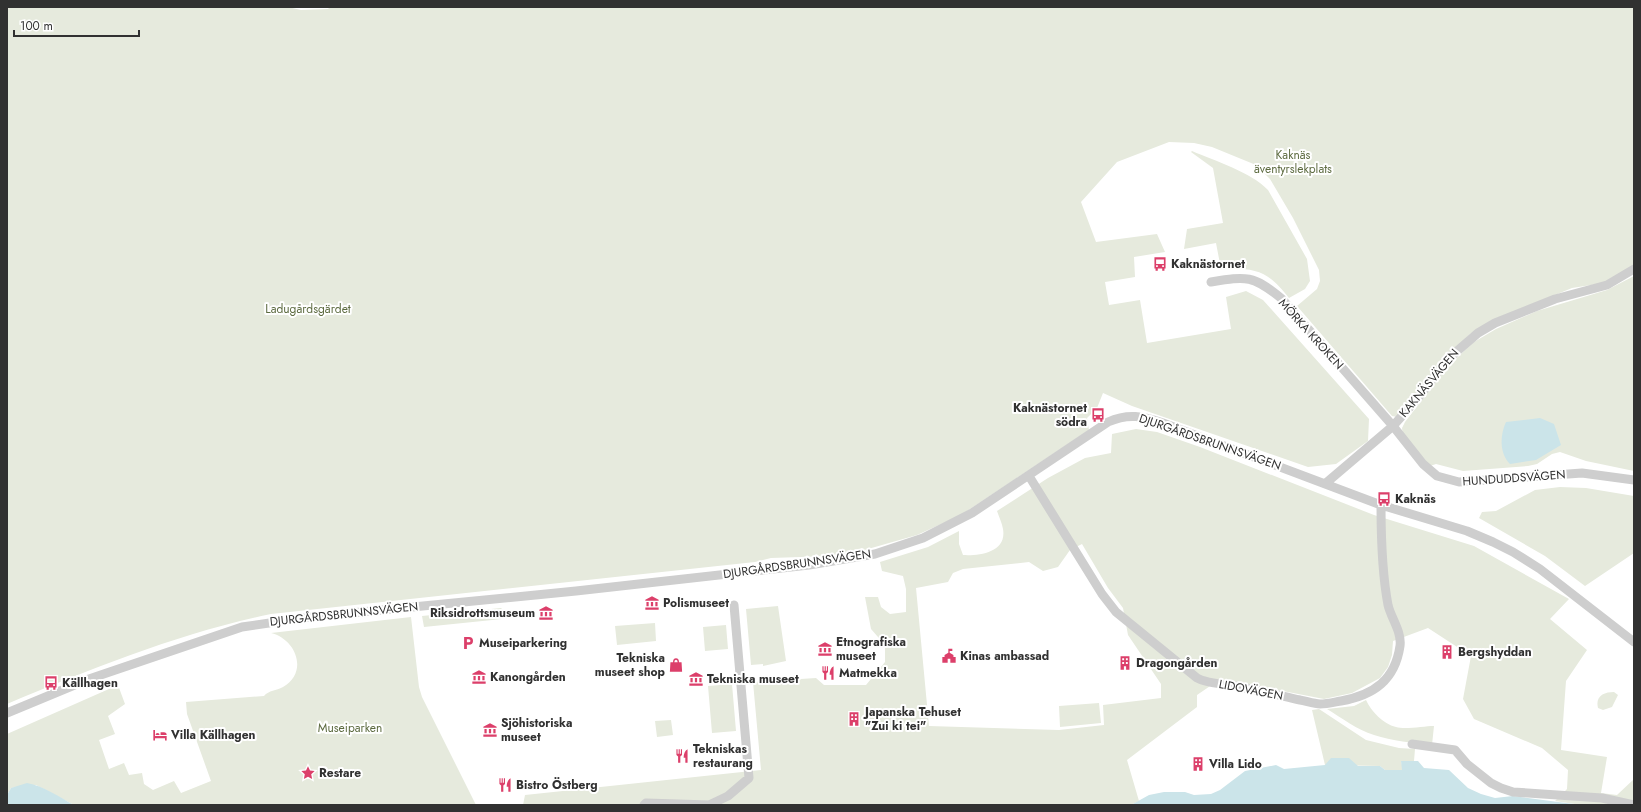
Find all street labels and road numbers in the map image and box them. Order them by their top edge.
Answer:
street label: MÖRKA KROKEN [1274,295,1348,373]
street label: KAKNÄSVÄGEN [1395,345,1463,421]
street label: DJURGÅRDSBRUNNSVÄGEN [1137,409,1283,475]
street label: HUNDUDDSVÄGEN [1462,465,1566,491]
street label: DJURGÅRDSBRUNNSVÄGEN [722,545,872,583]
street label: DJURGÅRDSBRUNNSVÄGEN [269,597,419,631]
street label: LIDOVÄGEN [1217,675,1285,705]

